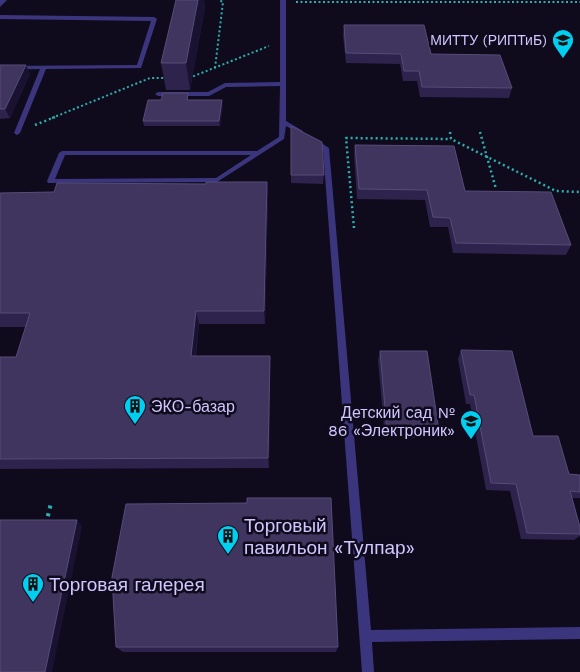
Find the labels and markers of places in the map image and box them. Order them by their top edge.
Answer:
school or university icon: МИТТУ (РИПТиБ) [551,28,575,59]
place label: МИТТУ (РИПТиБ) [430,32,547,48]
building icon: ЭКО-базар [123,394,147,425]
place label: ЭКО-базар [151,397,235,416]
place label: Детский сад № 86 «Электроник» [328,403,455,440]
school or university icon: Детский сад № 86 «Электроник» [459,409,483,440]
place label: Торговый павильон «Тулпар» [244,514,415,559]
building icon: Торговый павильон «Тулпар» [216,524,240,555]
building icon: Торговая галерея [21,572,45,603]
place label: Торговая галерея [49,573,205,596]

